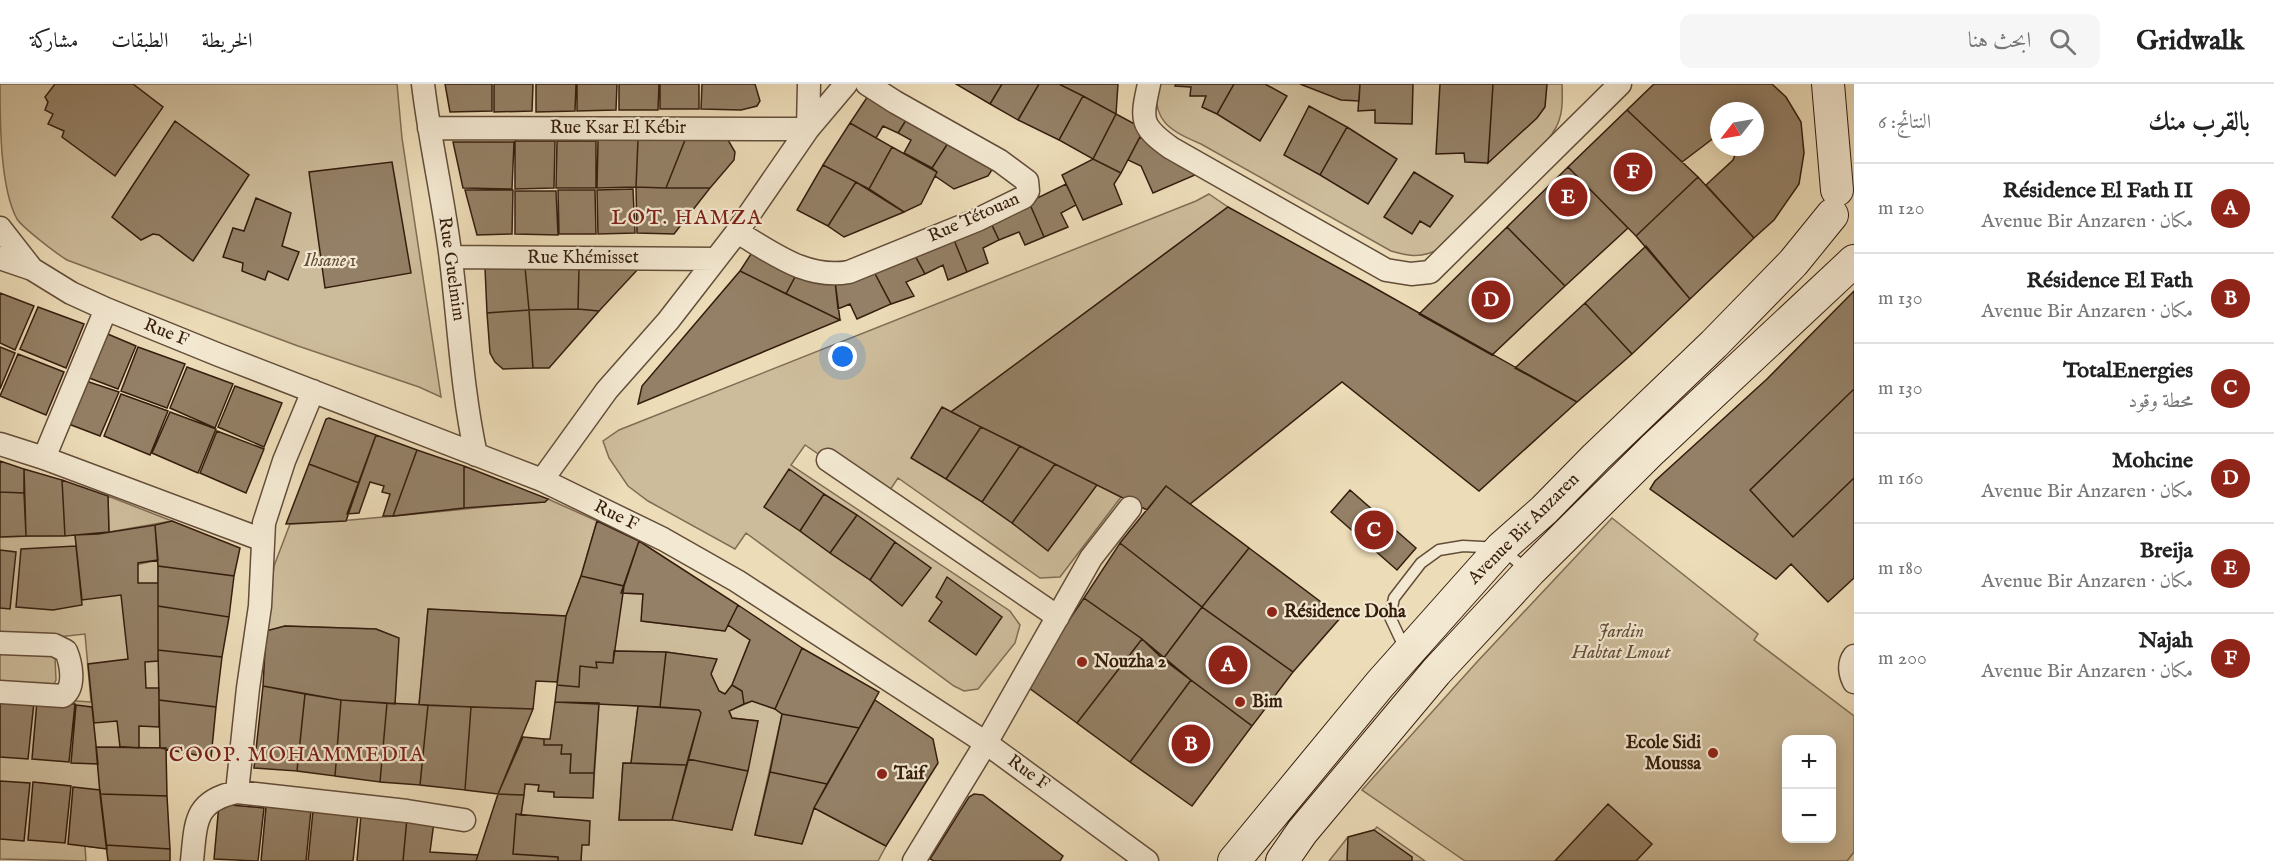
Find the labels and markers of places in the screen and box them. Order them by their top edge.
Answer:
pin: F [1614,150,1652,194]
pin: E [1548,174,1588,220]
pin: D [1472,278,1510,322]
pin: C [1354,508,1394,552]
place label: Résidence Doha [1284,601,1407,624]
marker: Résidence Doha [1265,605,1279,619]
pin: A [1208,642,1248,688]
place label: Nouzha 2 [1093,651,1167,674]
marker: Nouzha 2 [1075,655,1089,669]
place label: Bim [1252,691,1283,714]
marker: Bim [1233,695,1247,709]
pin: B [1172,722,1210,766]
place label: Ecole Sidi Moussa [1626,732,1702,776]
marker: Ecole Sidi Moussa [1706,746,1720,760]
place label: Taif [893,763,928,786]
marker: Taif [875,767,889,781]

